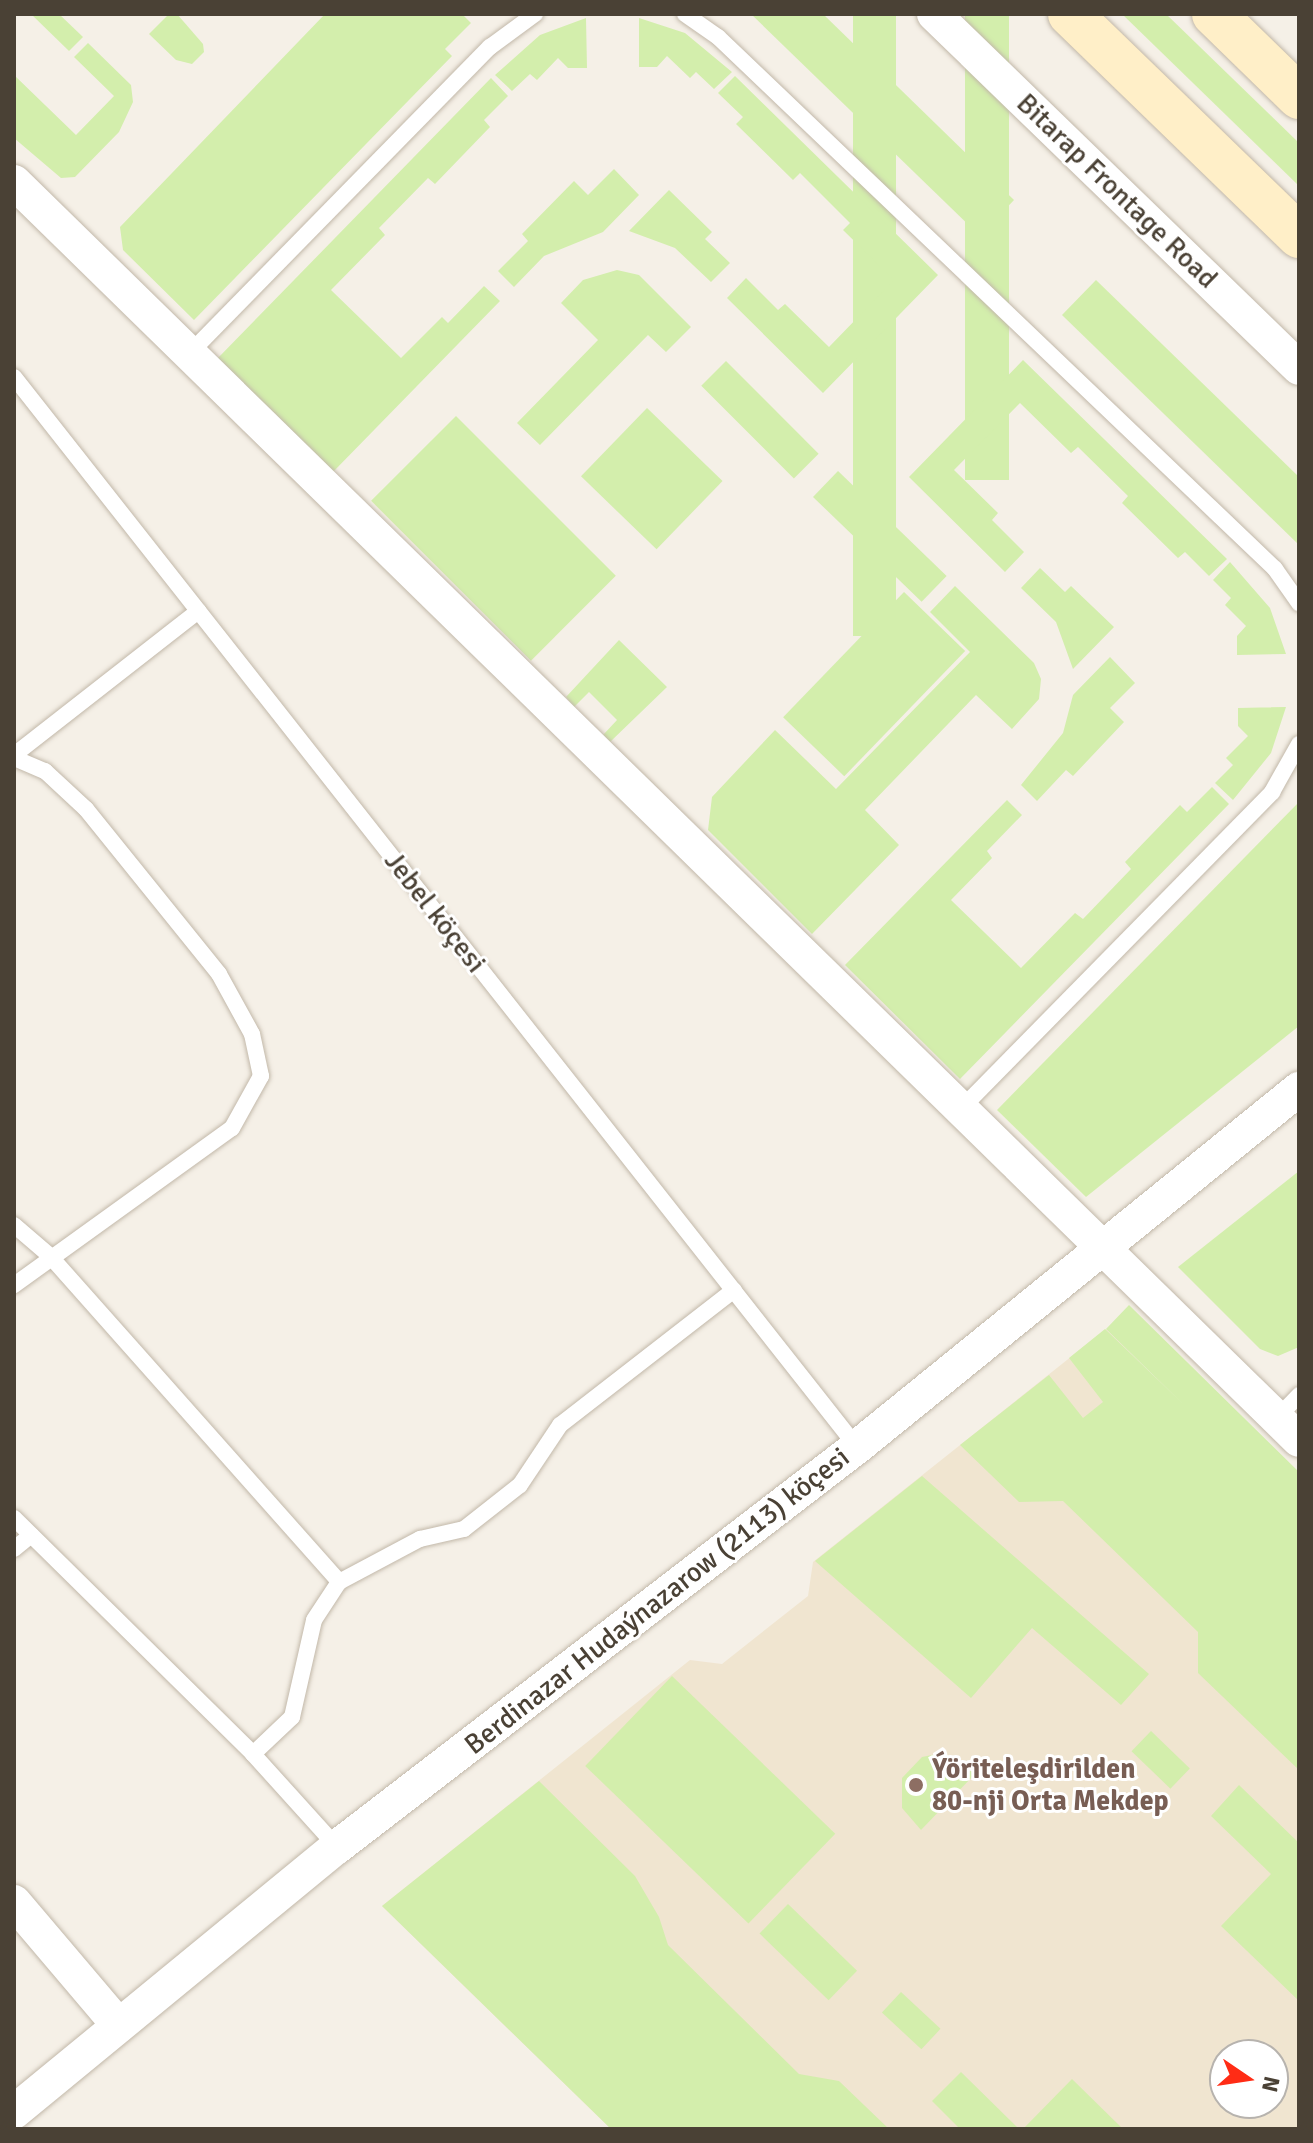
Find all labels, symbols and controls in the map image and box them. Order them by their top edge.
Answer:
street label: Bitarap Frontage Road [1010,87,1224,295]
street label: Jebel köçesi [377,845,493,979]
street label: Berdinazar Hudaýnazarow (2113) köçesi [458,1440,856,1762]
place label: Ýöriteleşdirilden 80-nji Orta Mekdep [932,1752,1169,1818]
marker: Ýöriteleşdirilden 80-nji Orta Mekdep [907,1776,925,1794]
north arrow [1209,2039,1289,2119]
text: N [1256,2074,1286,2095]

